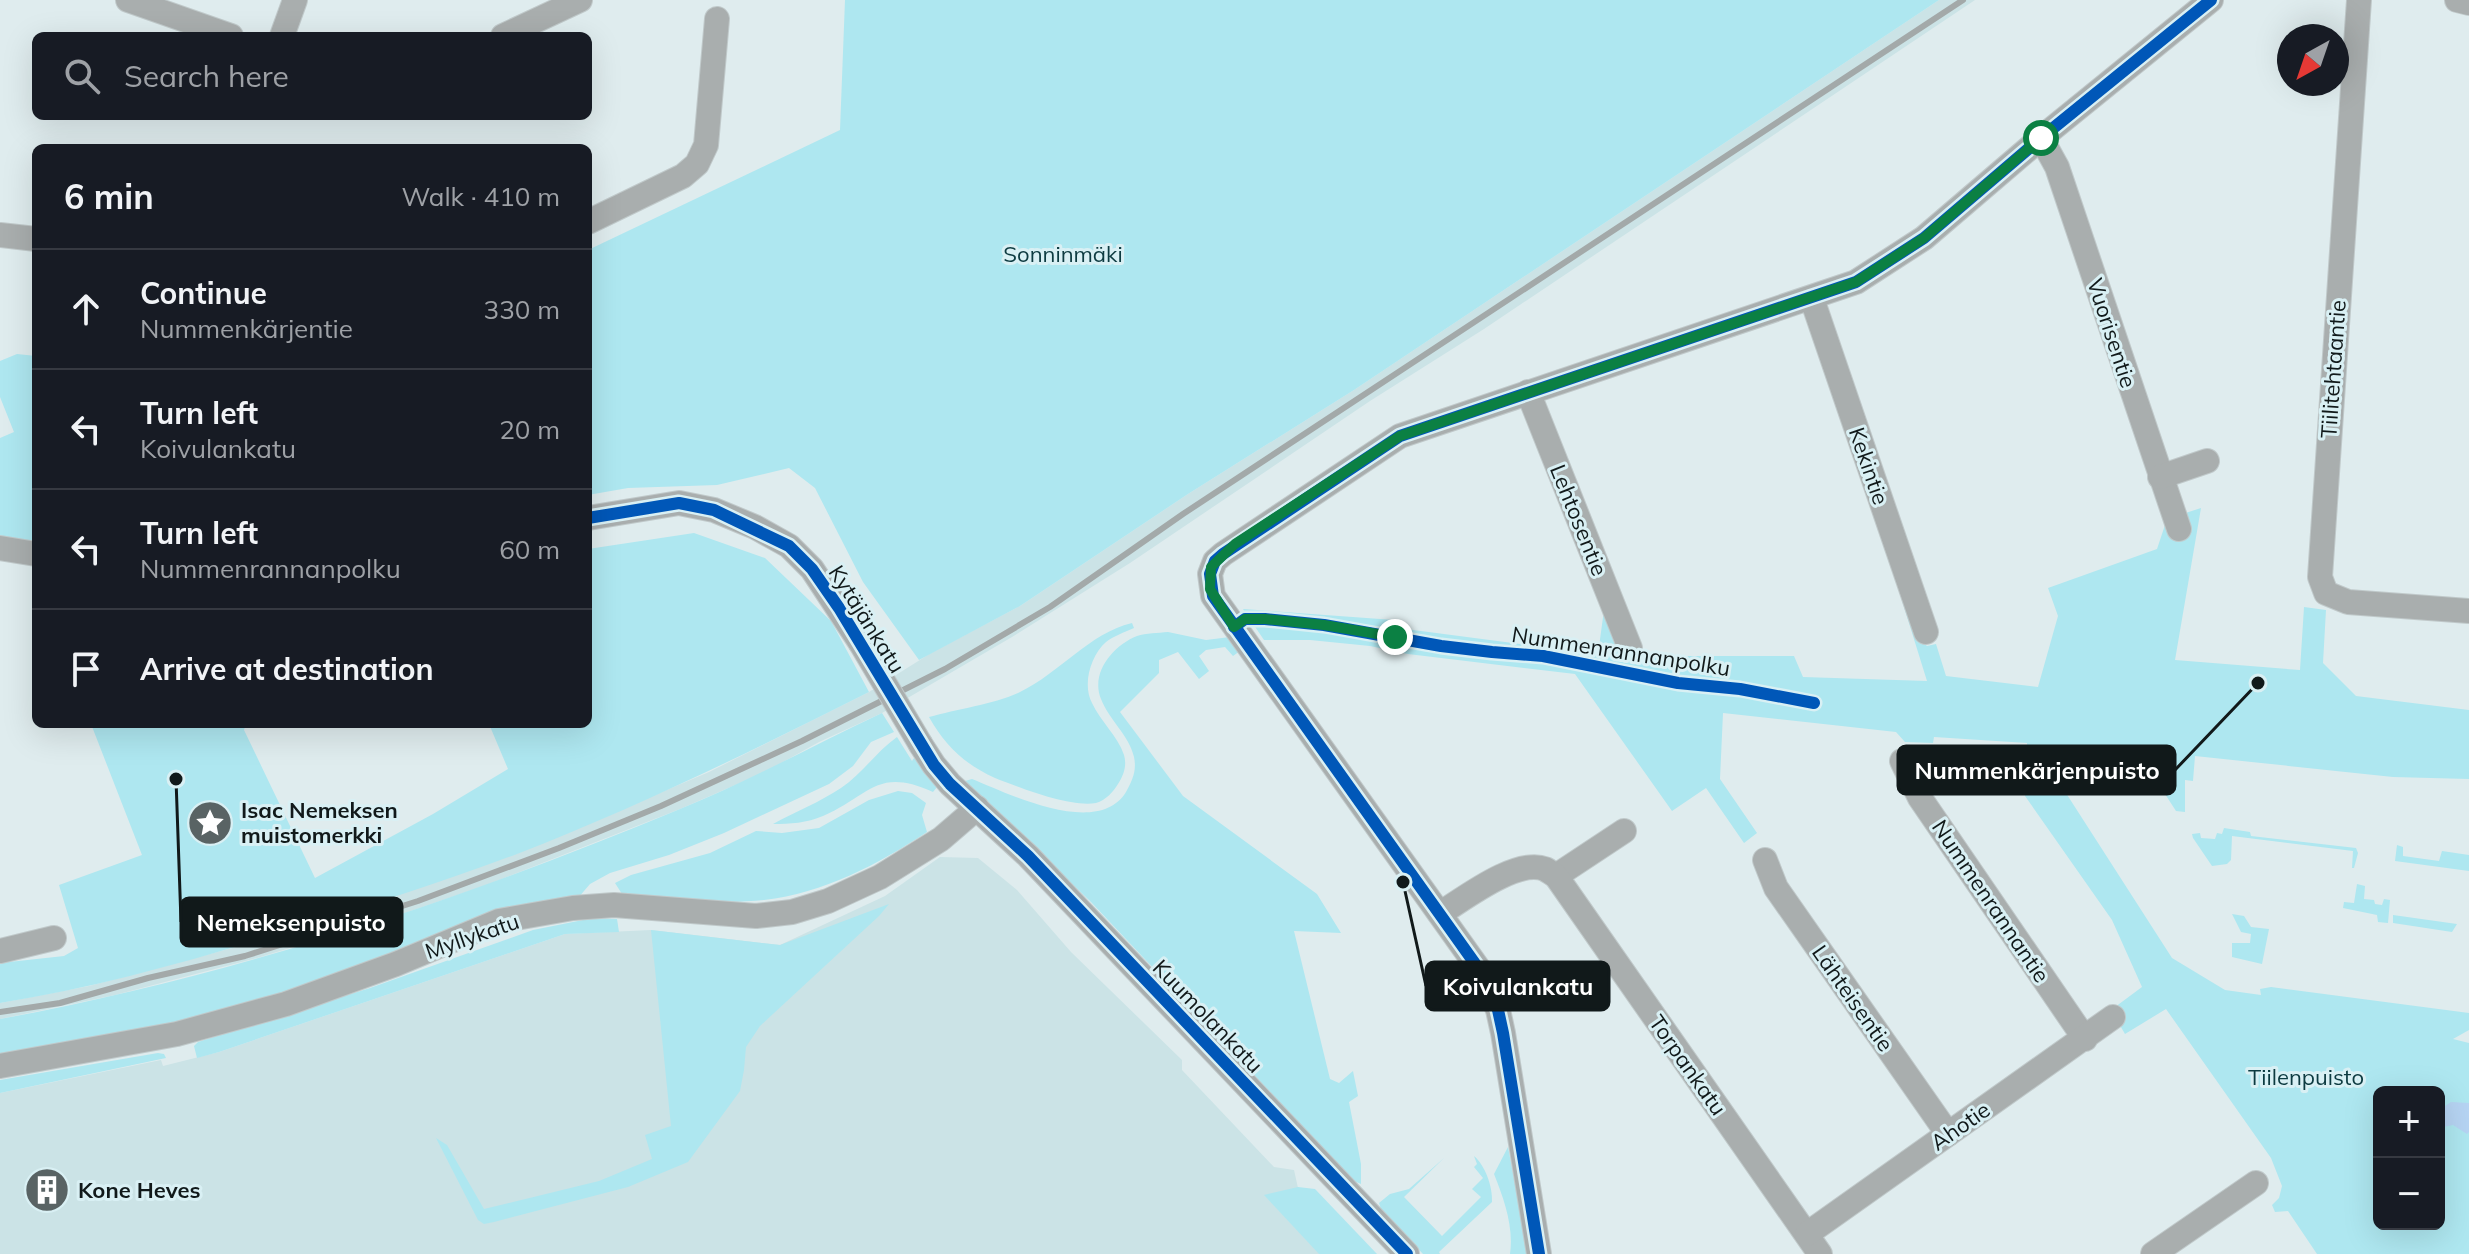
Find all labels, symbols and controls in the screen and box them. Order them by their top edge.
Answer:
north arrow [2277,24,2349,96]
search box [32,32,592,120]
icon: search [60,54,104,98]
text: Search here [124,57,289,95]
route start [2023,120,2059,156]
text: 6 min [64,175,154,218]
text: Walk · 410 m [401,180,560,213]
park label: Sonninmäki [1003,240,1123,268]
text: Continue [140,274,267,312]
street label: Vuorisentie [2081,275,2143,391]
icon: ahead [64,287,108,331]
text: 330 m [484,293,560,326]
street label: Tiilitehtaantie [2314,299,2352,439]
text: Nummenkärjentie [140,312,353,345]
text: Turn left [140,394,258,432]
icon: left [64,407,108,451]
text: 20 m [499,413,560,446]
street label: Kekintie [1843,424,1895,508]
text: Koivulankatu [140,432,296,465]
street label: Lehtosentie [1544,460,1614,580]
text: Turn left [140,514,258,552]
icon: left [64,527,108,571]
text: 60 m [499,533,560,566]
text: Nummenrannanpolku [140,552,401,585]
street label: Kytäjänkatu [823,560,911,678]
route end [1377,619,1413,655]
street label: Nummenrannanpolku [1510,620,1732,682]
icon: arrive [64,647,108,691]
text: Arrive at destination [140,650,434,688]
callout: Nummenkärjenpuisto [1898,746,2175,794]
text: Nummenkärjenpuisto [1914,755,2160,785]
place label: Isac Nemeksen muistomerkki [241,796,398,849]
place icon: Isac Nemeksen muistomerkki [186,799,234,847]
street label: Nummenrannantie [1926,814,2056,988]
callout: Nemeksenpuisto [181,898,402,946]
text: Nemeksenpuisto [196,907,386,937]
street label: Myllykatu [421,907,523,965]
street label: Lähteisentie [1806,939,1900,1057]
street label: Kuumolankatu [1147,953,1269,1079]
callout: Koivulankatu [1426,962,1609,1010]
text: Koivulankatu [1443,971,1593,1001]
street label: Torpankatu [1643,1009,1733,1121]
park label: Tiilenpuisto [2248,1063,2364,1091]
map controls [2373,1086,2445,1230]
button: + [2373,1086,2445,1158]
street label: Ahotie [1925,1095,1995,1157]
button: − [2373,1158,2445,1230]
building icon: Kone Heves [23,1166,71,1214]
place label: Kone Heves [78,1176,200,1204]

